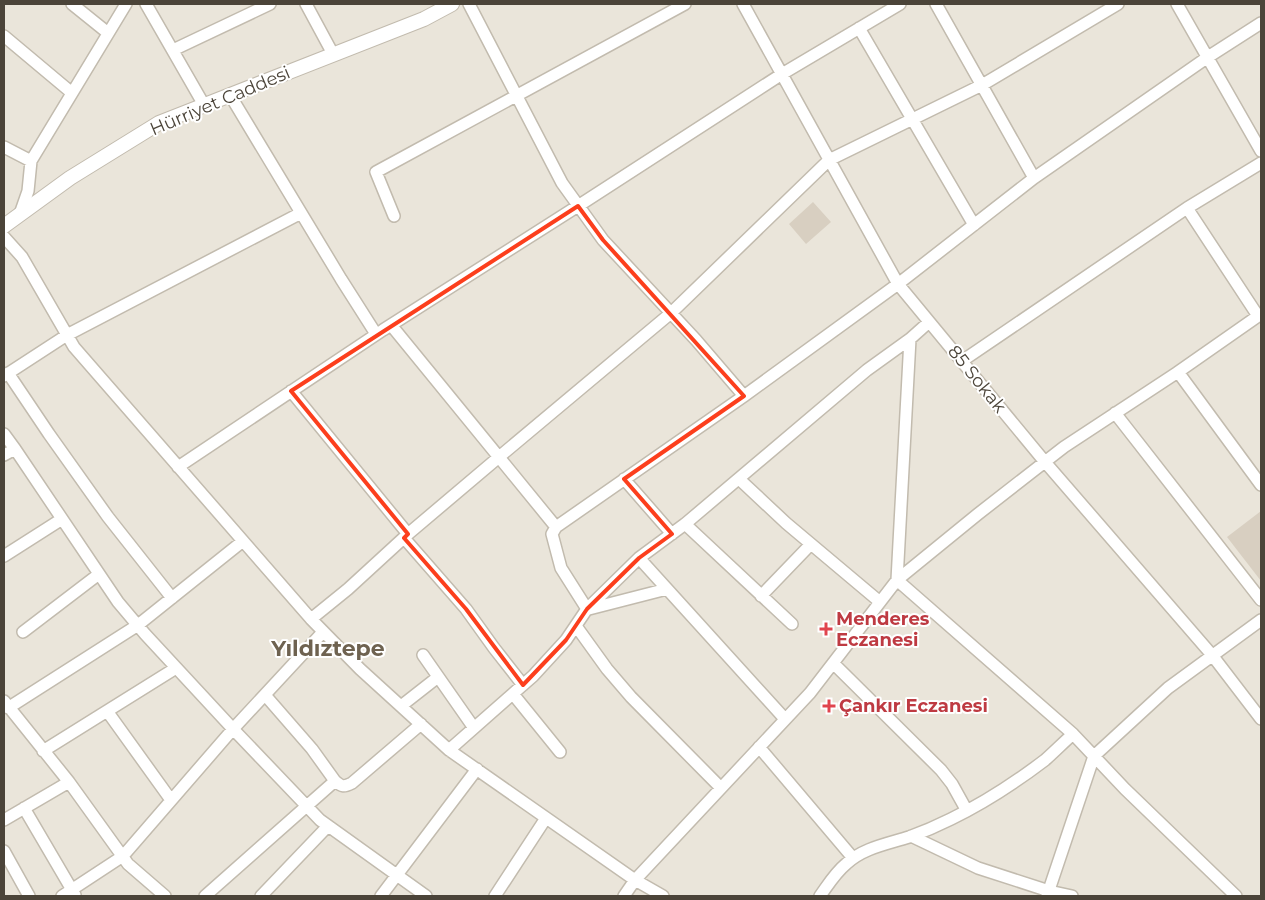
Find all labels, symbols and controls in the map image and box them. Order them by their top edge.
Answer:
street label: Hürriyet Caddesi [147,62,293,140]
street label: 85 Sokak [943,341,1011,417]
place label: Menderes Eczanesi [836,608,930,651]
marker: Menderes Eczanesi [820,623,832,635]
district label: Yıldıztepe [270,635,385,662]
place label: Çankır Eczanesi [839,695,988,717]
marker: Çankır Eczanesi [823,700,835,712]

